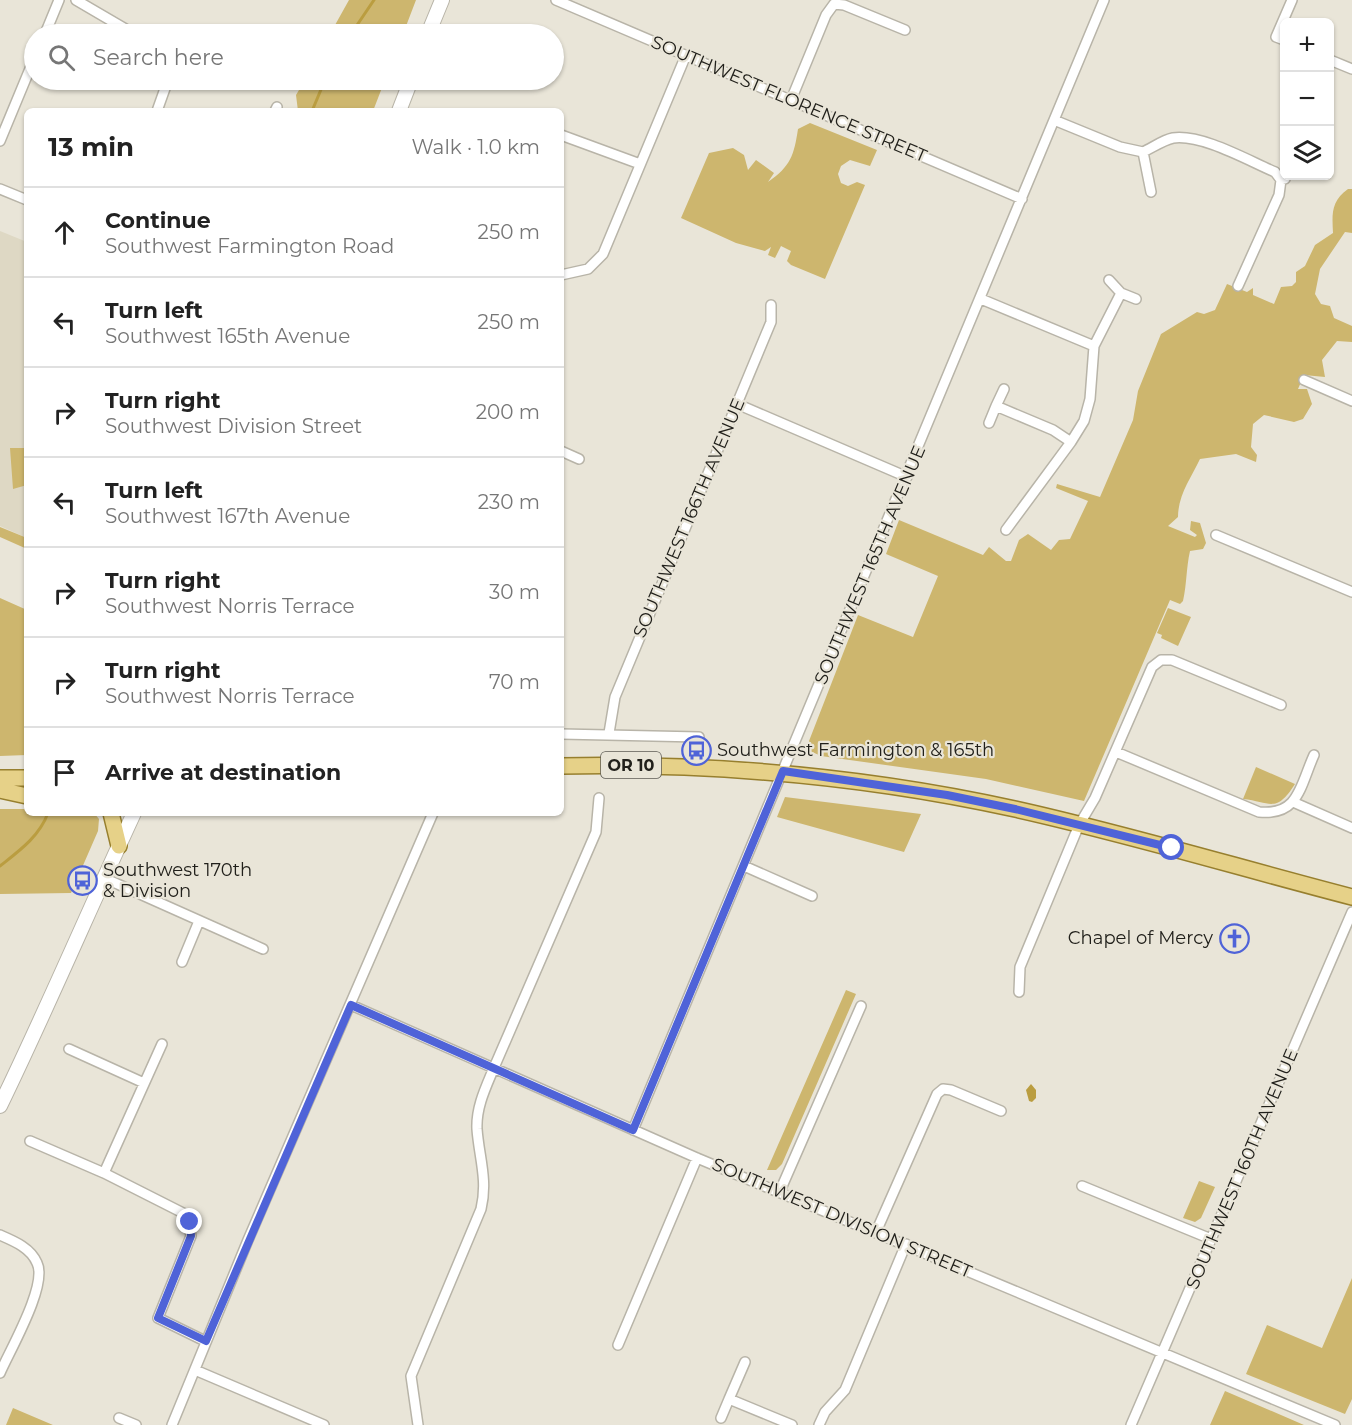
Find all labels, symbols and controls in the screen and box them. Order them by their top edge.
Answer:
map controls [1280,18,1334,180]
button: + [1280,18,1334,72]
search box [24,24,564,90]
street label: SOUTHWEST FLORENCE STREET [648,31,931,167]
icon: search [45,41,78,74]
text: Search here [93,44,224,71]
button: − [1280,72,1334,126]
button: layers [1280,126,1334,180]
text: 13 min [48,131,134,163]
text: Walk · 1.0 km [411,135,540,159]
text: Continue [105,207,211,234]
icon: ahead [48,216,81,249]
text: 250 m [478,220,540,244]
text: Southwest Farmington Road [105,234,394,258]
text: Turn left [105,297,203,324]
icon: left [48,306,81,339]
text: 250 m [478,310,540,334]
text: Southwest 165th Avenue [105,324,350,348]
text: Turn right [105,387,220,414]
street label: SOUTHWEST 166TH AVENUE [628,395,750,641]
icon: right [48,396,81,429]
text: 200 m [476,400,540,424]
text: Southwest Division Street [105,414,362,438]
street label: SOUTHWEST 165TH AVENUE [810,442,930,688]
text: Turn left [105,477,203,504]
icon: left [48,486,81,519]
text: 230 m [478,490,540,514]
text: Southwest 167th Avenue [105,504,350,528]
text: Turn right [105,567,220,594]
icon: right [48,576,81,609]
text: 30 m [489,580,540,604]
text: Southwest Norris Terrace [105,594,355,618]
text: Turn right [105,657,220,684]
icon: right [48,666,81,699]
text: 70 m [489,670,540,694]
text: Southwest Norris Terrace [105,684,355,708]
bus stop icon: Southwest Farmington & 165th [680,734,712,766]
place label: Southwest Farmington & 165th [717,739,994,761]
road number: OR 10 [601,752,661,778]
icon: arrive [48,756,81,789]
text: Arrive at destination [105,759,341,786]
route start [1158,834,1184,860]
place label: Southwest 170th & Division [103,859,252,902]
bus stop icon: Southwest 170th & Division [66,864,98,896]
church icon: Chapel of Mercy [1218,922,1250,954]
place label: Chapel of Mercy [1068,927,1213,949]
street label: SOUTHWEST 160TH AVENUE [1181,1046,1303,1292]
street label: SOUTHWEST DIVISION STREET [709,1153,976,1283]
route end [176,1208,202,1234]

